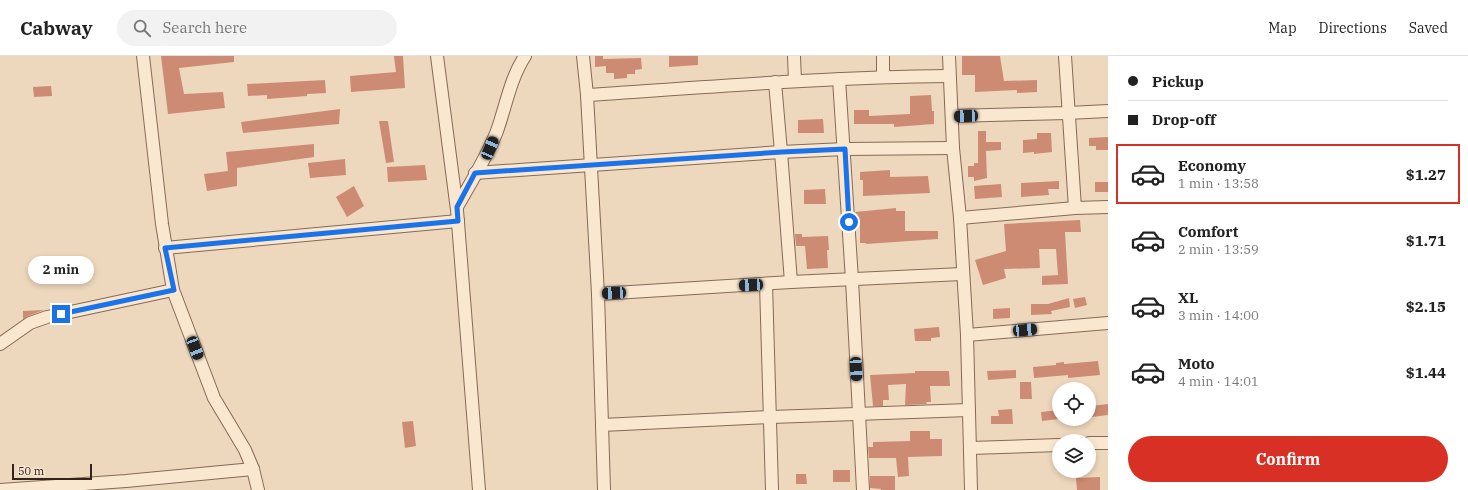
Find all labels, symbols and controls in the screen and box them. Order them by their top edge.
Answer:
search box [117,10,397,46]
text: Cabway [20,16,93,40]
icon: search [131,17,153,39]
text: Search here [163,18,247,37]
text: Map [1268,19,1297,37]
text: Directions [1319,19,1387,37]
text: Saved [1409,19,1448,37]
text: Pickup [1152,72,1204,91]
car [954,110,978,122]
text: Drop-off [1152,110,1216,129]
car [480,135,500,161]
icon: car [1130,156,1166,192]
text: Economy [1178,156,1246,175]
text: $1.27 [1406,165,1446,184]
text: 1 min · 13:58 [1178,175,1259,192]
route start [840,213,858,231]
icon: car [1130,222,1166,258]
text: Comfort [1178,222,1238,241]
text: $1.71 [1406,231,1446,250]
text: 2 min · 13:59 [1178,241,1259,258]
callout: 2 min [28,256,94,284]
text: 2 min [43,261,79,278]
car [739,278,763,292]
car [602,286,626,300]
icon: car [1130,288,1166,324]
text: XL [1178,288,1198,307]
text: $2.15 [1406,297,1446,316]
route end [52,305,70,323]
text: 3 min · 14:00 [1178,307,1259,324]
car [1013,323,1037,337]
car [185,335,205,361]
icon: car [1130,354,1166,390]
text: Moto [1178,354,1215,373]
car [849,357,863,381]
text: $1.44 [1406,363,1446,382]
text: 4 min · 14:01 [1178,373,1259,390]
map controls [1052,382,1096,478]
button: locate [1052,382,1096,426]
button: layers [1052,434,1096,478]
button: Confirm [1128,436,1448,482]
scale bar [12,462,92,481]
text: 50 m [18,464,44,478]

